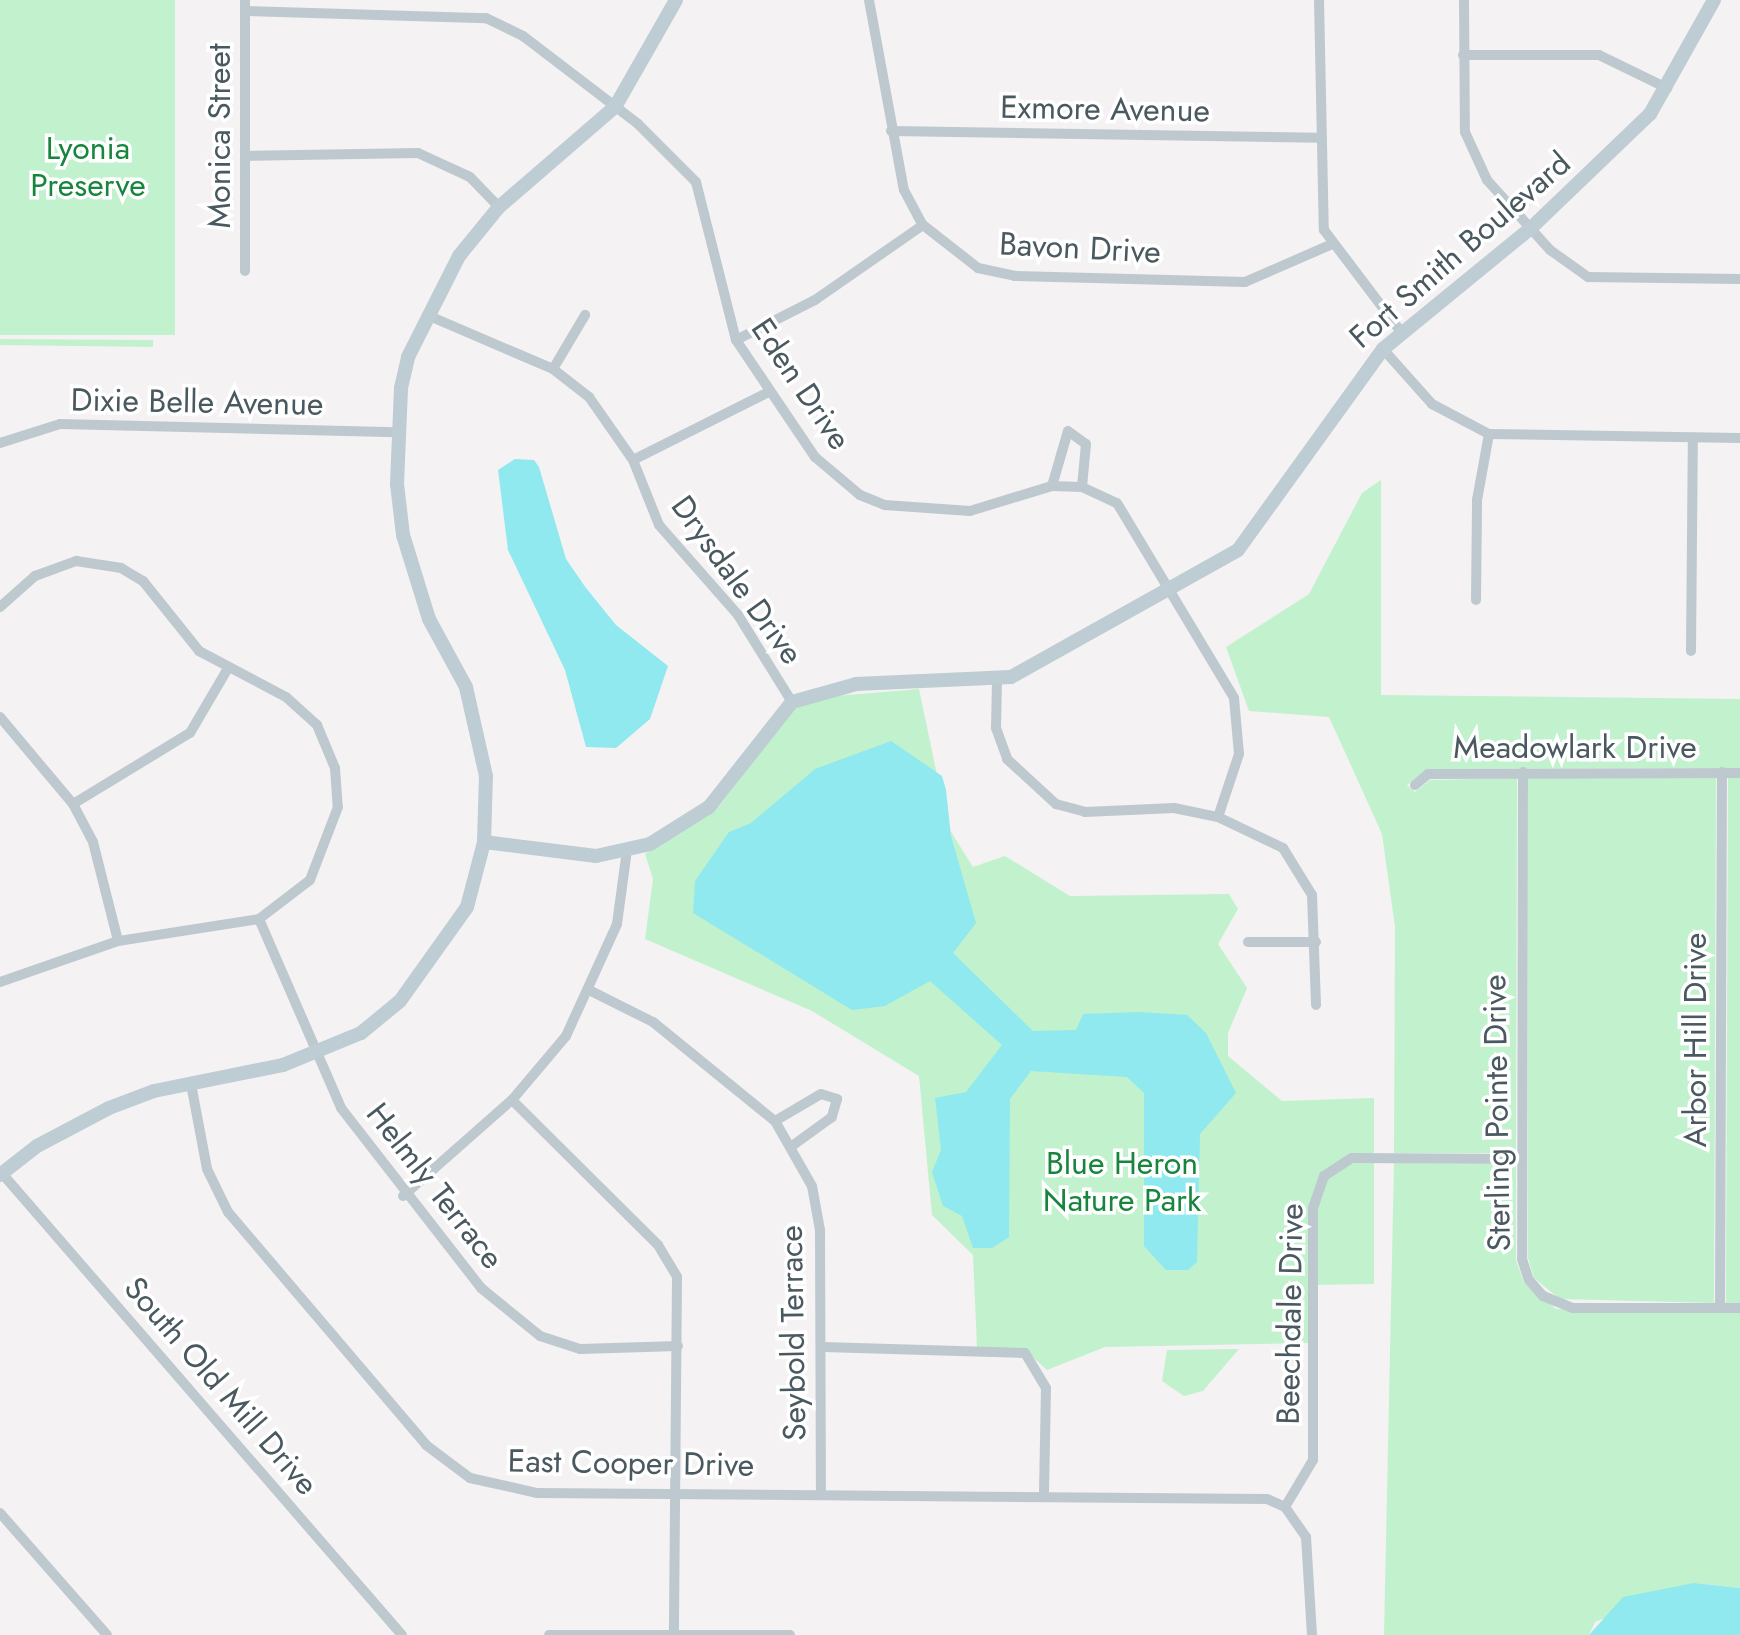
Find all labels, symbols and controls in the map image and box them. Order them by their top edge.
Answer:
street label: Monica Street [200,43,238,229]
street label: Exmore Avenue [1000,88,1210,130]
park label: Lyonia Preserve [30,130,146,205]
street label: Fort Smith Boulevard [1342,144,1578,356]
street label: Bavon Drive [998,225,1162,271]
street label: Eden Drive [743,311,859,457]
street label: Dixie Belle Avenue [70,381,324,423]
street label: Drysdale Drive [663,488,811,672]
street label: Meadowlark Drive [1453,728,1697,766]
street label: Arbor Hill Drive [1676,932,1714,1148]
street label: Sterling Pointe Drive [1475,974,1519,1252]
street label: Helmly Terrace [358,1095,512,1277]
park label: Blue Heron Nature Park [1043,1145,1201,1220]
street label: Beechdale Drive [1269,1203,1311,1425]
street label: Seybold Terrace [772,1225,814,1441]
street label: South Old Mill Drive [116,1269,326,1503]
street label: East Cooper Drive [507,1442,755,1484]

